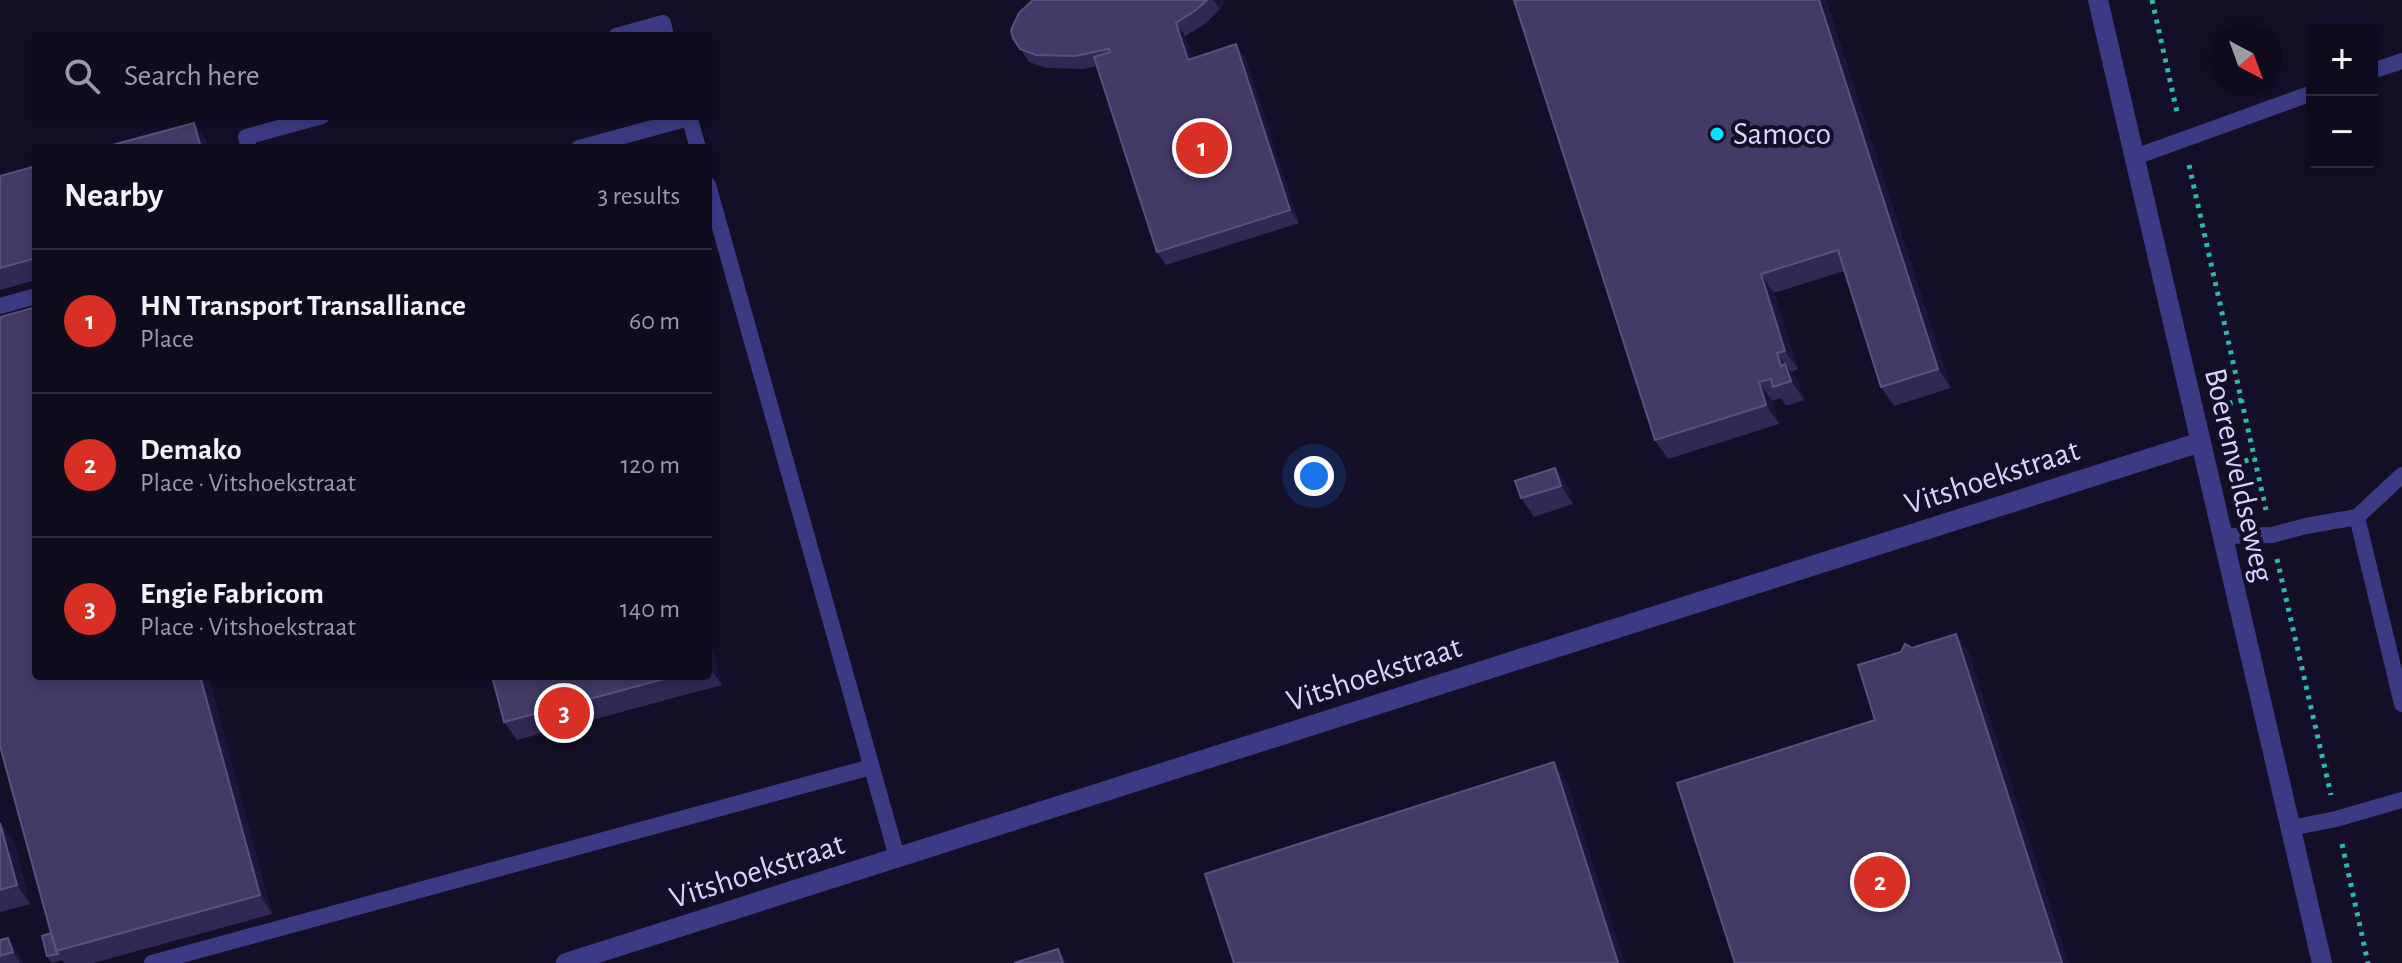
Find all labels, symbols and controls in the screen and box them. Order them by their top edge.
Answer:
north arrow [2210,24,2282,96]
map controls [2306,24,2378,168]
button: + [2306,24,2378,96]
search box [32,32,712,120]
icon: search [60,54,104,98]
text: Search here [124,61,260,91]
button: − [2306,96,2378,168]
pin: 1 [1176,118,1228,178]
place label: Samoco [1733,118,1831,150]
marker: Samoco [1708,125,1726,143]
text: Nearby [64,179,163,213]
text: 3 results [597,183,680,209]
text: HN Transport Transalliance [140,291,466,321]
text: 1 [85,308,95,334]
text: 60 m [629,308,680,334]
text: Place [140,326,194,352]
street label: Boerenveldseweg [2199,365,2279,585]
street label: Vitshoekstraat [1901,434,2083,520]
text: Demako [140,435,242,465]
text: 2 [84,452,96,478]
text: 120 m [620,452,680,478]
your location [1294,456,1334,496]
text: Place · Vitshoekstraat [140,470,356,496]
text: Engie Fabricom [140,579,324,609]
text: 3 [84,596,96,622]
text: 140 m [620,596,680,622]
text: Place · Vitshoekstraat [140,614,356,640]
street label: Vitshoekstraat [1283,631,1465,717]
pin: 3 [538,683,590,743]
street label: Vitshoekstraat [666,828,848,914]
pin: 2 [1854,852,1906,912]

